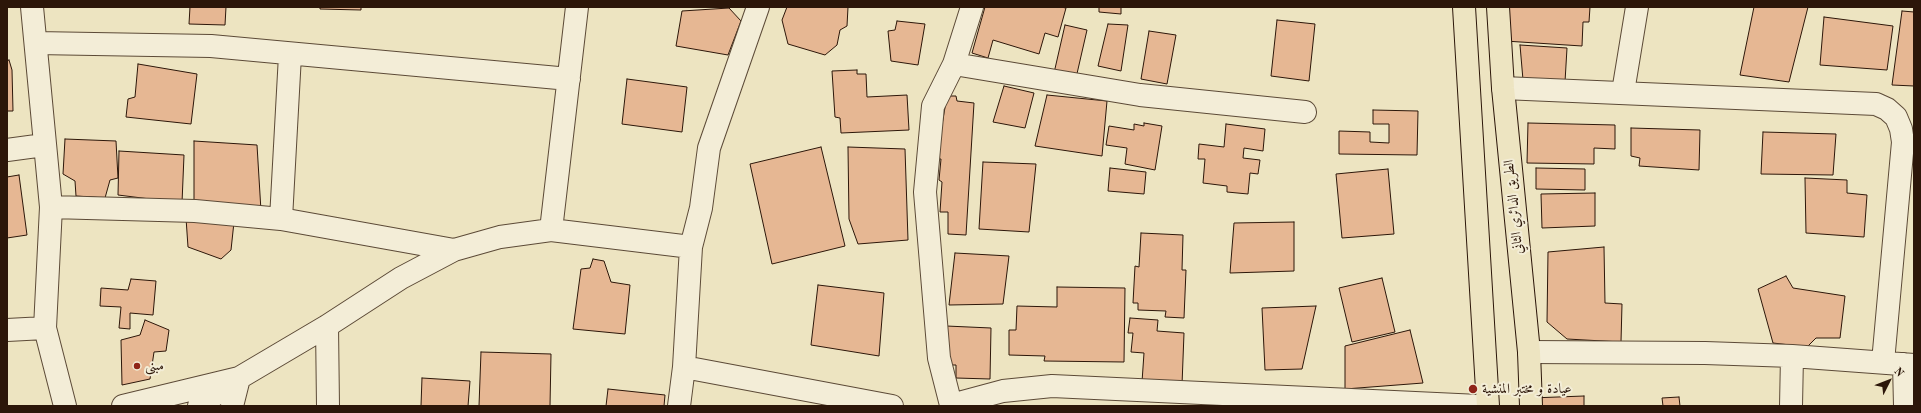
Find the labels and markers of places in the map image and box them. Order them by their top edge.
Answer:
place label: مبنى [145,358,164,374]
marker: مبنى [132,361,142,371]
place label: عيادة و مختبر المنشية [1482,381,1572,397]
marker: عيادة و مختبر المنشية [1467,383,1479,395]

